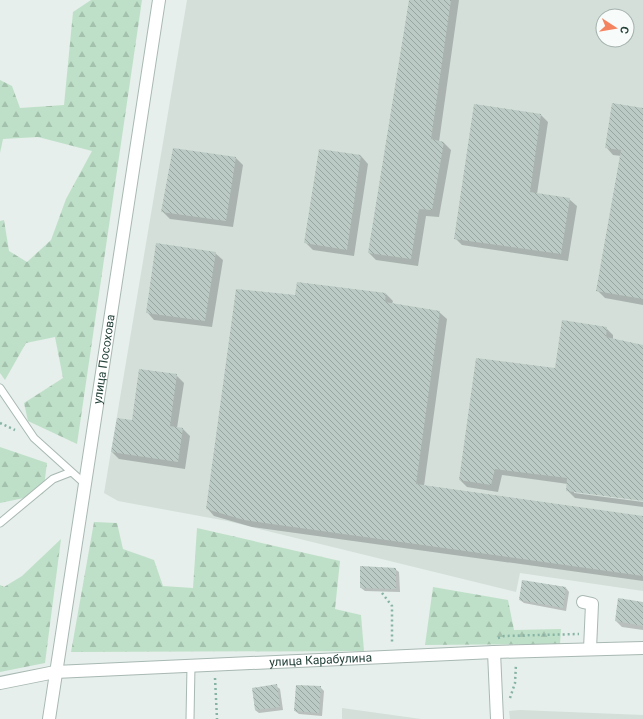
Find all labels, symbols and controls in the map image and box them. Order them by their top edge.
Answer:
north arrow [595,8,635,48]
text: С [617,25,631,35]
street label: улица Посохова [90,313,118,405]
street label: улица Карабулина [269,651,372,669]

